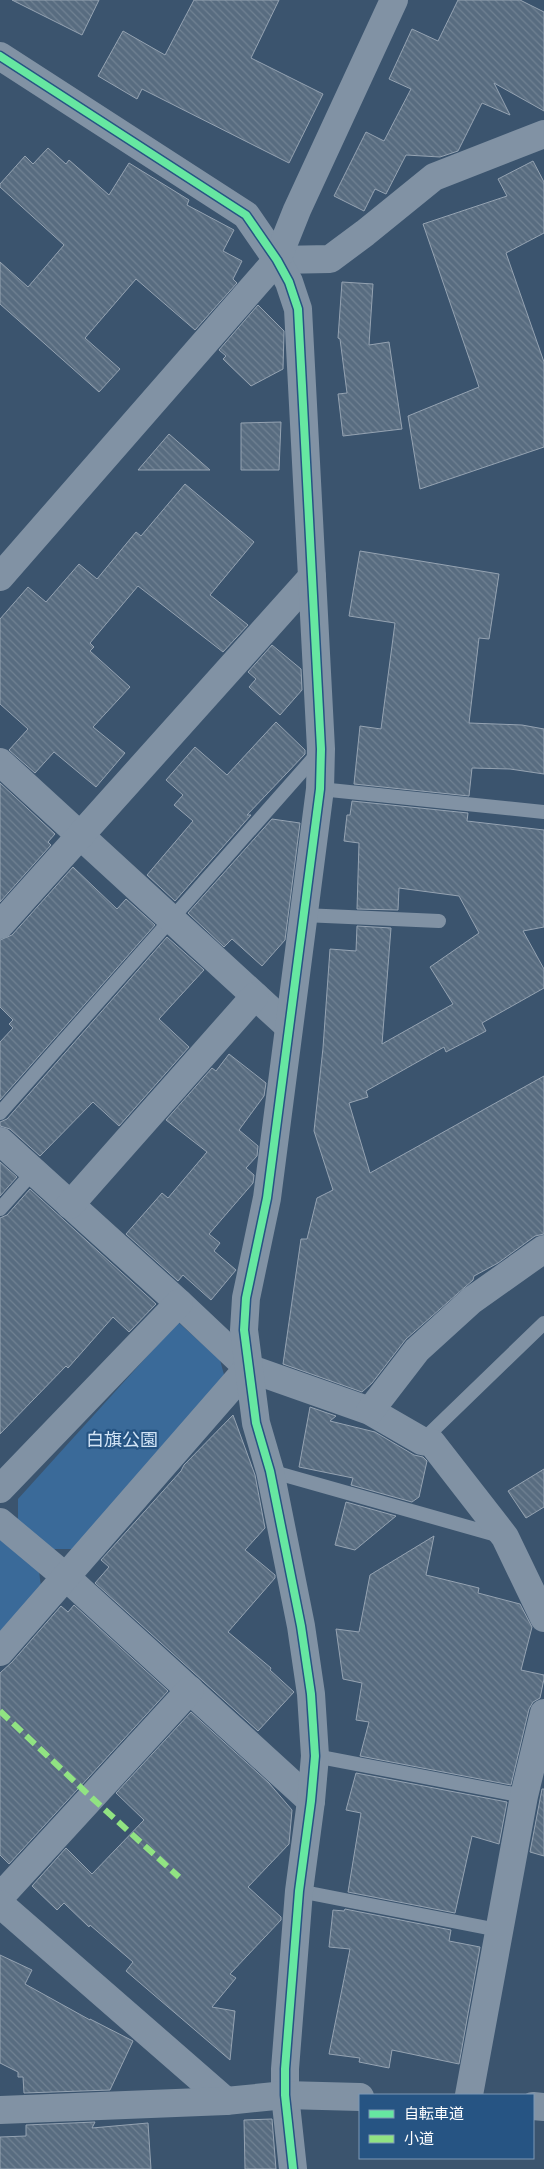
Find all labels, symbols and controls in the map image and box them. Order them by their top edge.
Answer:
park label: 白旗公園 [86,1427,158,1453]
legend [359,2094,534,2159]
text: 自転車道 [404,2103,464,2125]
text: 小道 [404,2128,434,2150]

